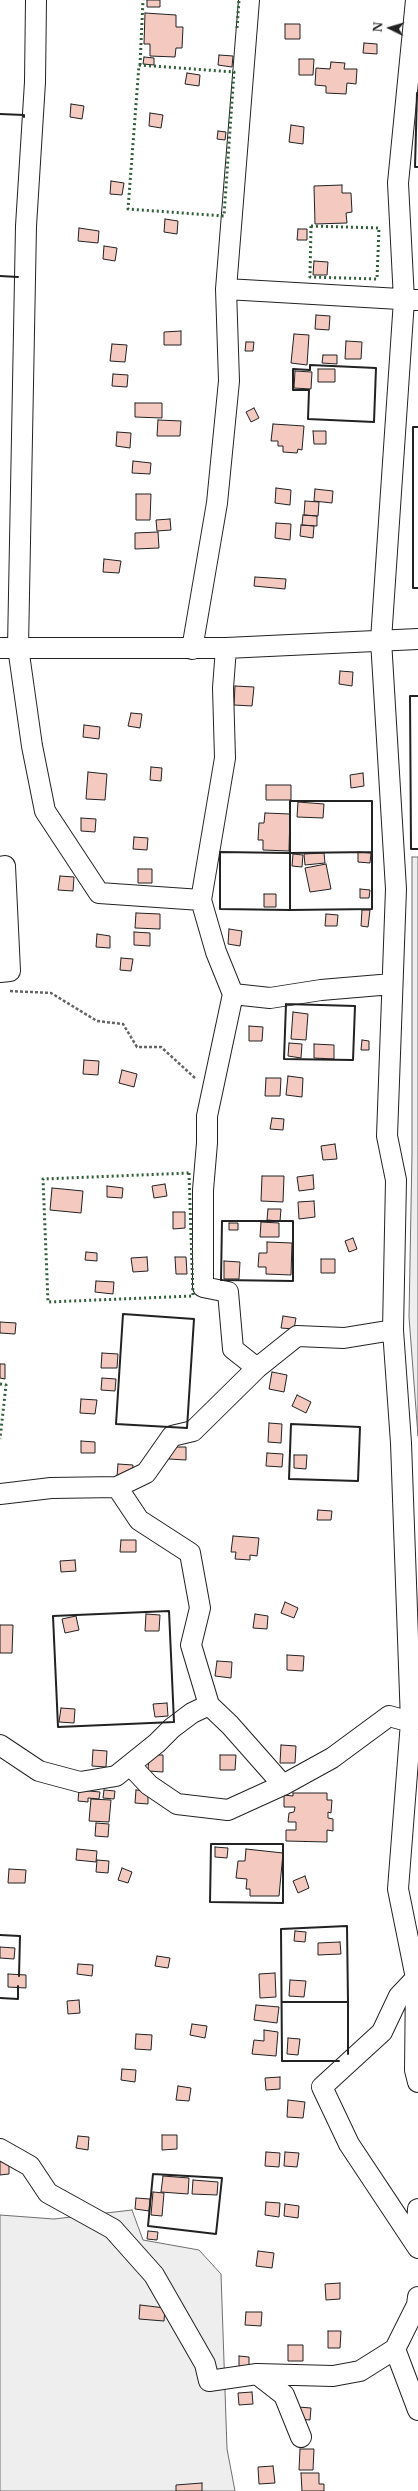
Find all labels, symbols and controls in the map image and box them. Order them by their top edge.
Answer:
north arrow [370,8,410,48]
text: N [371,21,385,33]

